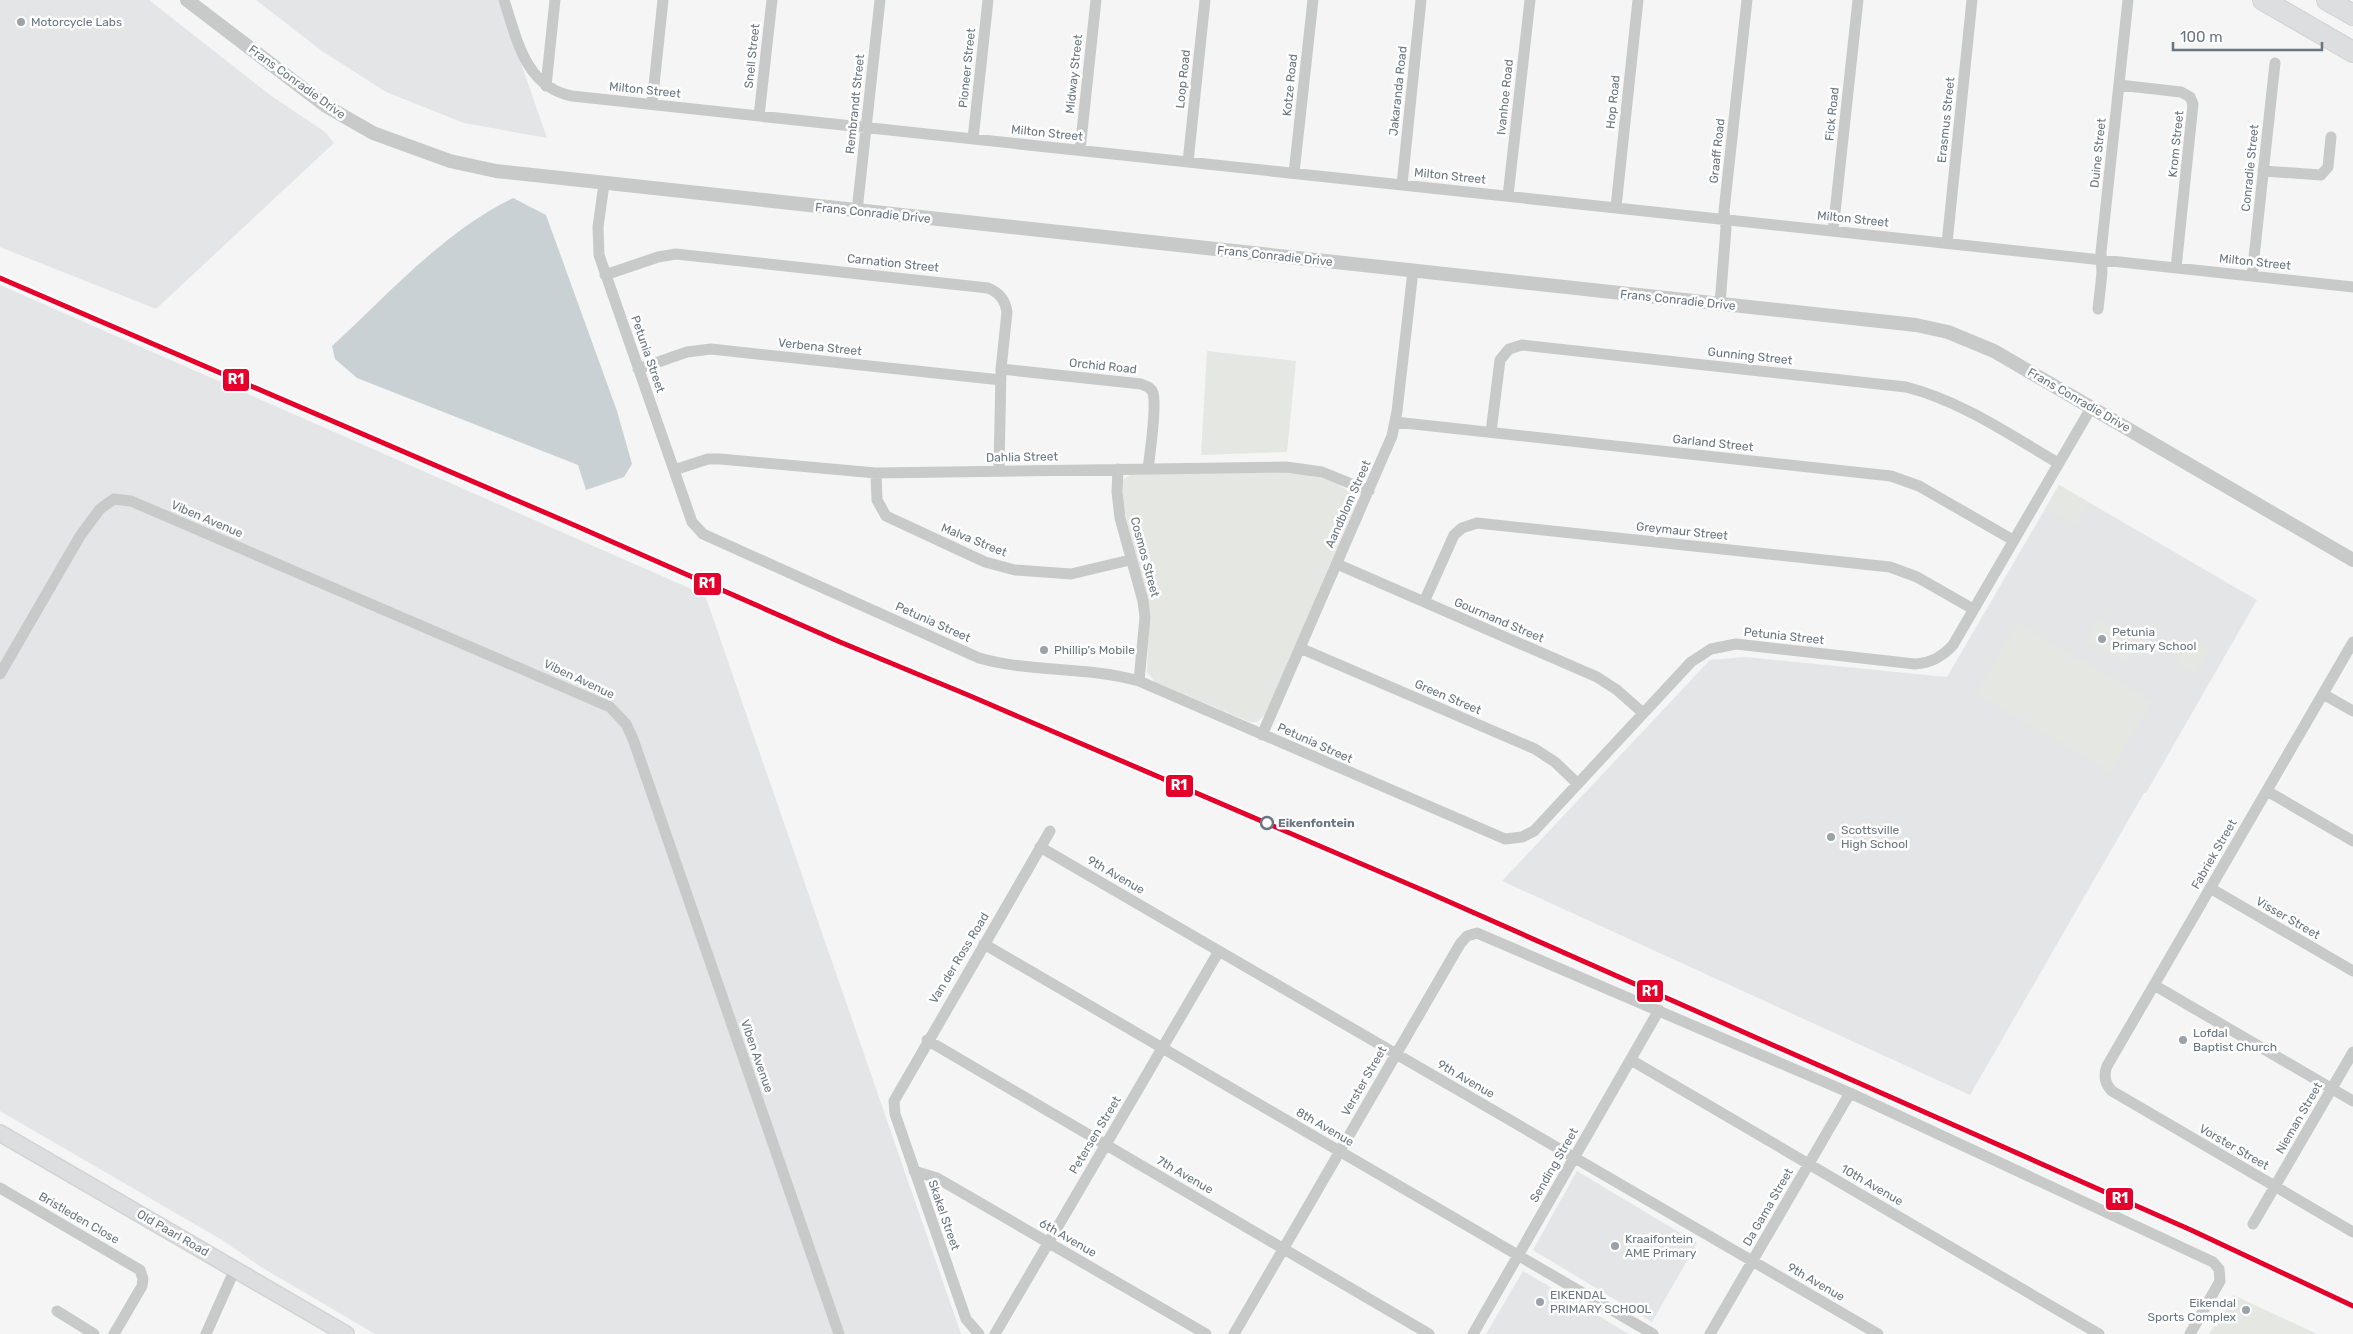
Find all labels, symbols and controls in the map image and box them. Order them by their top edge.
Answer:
place label: Motorcycle Labs [31,15,122,29]
marker: Motorcycle Labs [15,16,27,28]
scale bar [2173,20,2322,52]
street label: Snell Street [742,23,762,89]
street label: Pioneer Street [956,27,978,109]
text: 100 m [2180,28,2222,46]
street label: Midway Street [1063,33,1085,114]
street label: Frans Conradie Drive [246,42,348,122]
street label: Jakaranda Road [1386,45,1410,137]
street label: Loop Road [1173,49,1193,109]
street label: Rembrandt Street [843,53,867,155]
street label: Kotze Road [1280,53,1300,117]
street label: Ivanhoe Road [1494,59,1516,135]
street label: Hop Road [1603,74,1623,130]
street label: Erasmus Street [1935,76,1957,164]
street label: Milton Street [609,79,682,101]
street label: Fick Road [1822,86,1842,142]
street label: Krom Street [2166,110,2186,178]
street label: Duine Street [2087,117,2109,189]
street label: Graaff Road [1707,118,1727,184]
street label: Milton Street [1011,122,1084,144]
street label: Conradie Street [2238,123,2262,212]
street label: Milton Street [1414,165,1487,187]
street label: Frans Conradie Drive [815,200,932,226]
street label: Milton Street [1817,208,1890,230]
street label: Frans Conradie Drive [1217,243,1334,269]
street label: Carnation Street [846,251,940,275]
street label: Milton Street [2219,251,2292,273]
street label: Frans Conradie Drive [1620,287,1737,313]
street label: Petunia Street [628,314,668,395]
street label: Verbena Street [778,336,863,358]
street label: Gunning Street [1707,345,1793,367]
street label: Orchid Road [1068,355,1138,377]
street label: Frans Conradie Drive [2025,365,2133,435]
line badge: R1 [222,368,250,392]
text: R1 [228,371,244,388]
street label: Garland Street [1672,432,1754,454]
street label: Dahlia Street [986,449,1059,465]
street label: Aandblom Street [1322,458,1374,550]
street label: Viben Avenue [169,498,245,540]
street label: Cosmos Street [1128,515,1162,599]
street label: Greymaur Street [1635,519,1729,543]
street label: Malva Street [939,520,1009,560]
line badge: R1 [693,572,722,596]
text: R1 [699,575,715,592]
street label: Gourmand Street [1452,595,1546,645]
street label: Petunia Street [893,599,973,645]
street label: Petunia Street [1743,625,1825,647]
place label: Petunia Primary School [2112,625,2196,653]
marker: Petunia Primary School [2096,633,2108,645]
place label: Phillip's Mobile [1054,643,1135,657]
marker: Phillip's Mobile [1038,644,1050,656]
street label: Viben Avenue [541,656,617,702]
street label: Green Street [1413,677,1484,717]
street label: Petunia Street [1275,720,1355,766]
line badge: R1 [1165,774,1194,798]
text: R1 [1171,777,1187,794]
marker: Eikenfontein [1260,816,1274,830]
place label: Eikenfontein [1278,816,1355,830]
street label: Fabriek Street [2188,816,2240,891]
place label: Scottsville High School [1841,823,1908,851]
marker: Scottsville High School [1825,831,1837,843]
street label: 9th Avenue [1085,853,1147,897]
street label: Visser Street [2253,894,2323,942]
street label: Van der Ross Road [926,910,992,1006]
line badge: R1 [1636,979,1664,1003]
text: R1 [1642,983,1658,1000]
street label: Viben Avenue [738,1018,776,1095]
place label: Lofdal Baptist Church [2193,1026,2277,1054]
marker: Lofdal Baptist Church [2177,1034,2189,1046]
street label: Verster Street [1338,1043,1390,1118]
street label: 9th Avenue [1435,1057,1497,1101]
street label: Nieman Street [2273,1080,2325,1156]
street label: Petersen Street [1066,1093,1124,1176]
street label: 8th Avenue [1294,1105,1357,1149]
street label: Vorster Street [2197,1121,2272,1173]
street label: Sending Street [1527,1125,1581,1205]
street label: 7th Avenue [1154,1153,1216,1197]
street label: 10th Avenue [1838,1162,1906,1209]
street label: Da Gama Street [1740,1165,1796,1248]
street label: Skakel Street [925,1178,963,1252]
line badge: R1 [2105,1187,2134,1211]
street label: Bristleden Close [36,1189,122,1247]
text: R1 [2112,1190,2128,1207]
street label: Old Paarl Road [135,1207,211,1259]
street label: 6th Avenue [1037,1216,1099,1260]
place label: Kraaifontein AME Primary [1625,1232,1697,1260]
marker: Kraaifontein AME Primary [1609,1240,1621,1252]
street label: 9th Avenue [1785,1260,1847,1304]
place label: EIKENDAL PRIMARY SCHOOL [1550,1288,1652,1316]
marker: EIKENDAL PRIMARY SCHOOL [1534,1296,1546,1308]
place label: Eikendal Sports Complex [2148,1296,2237,1324]
marker: Eikendal Sports Complex [2240,1304,2252,1316]

